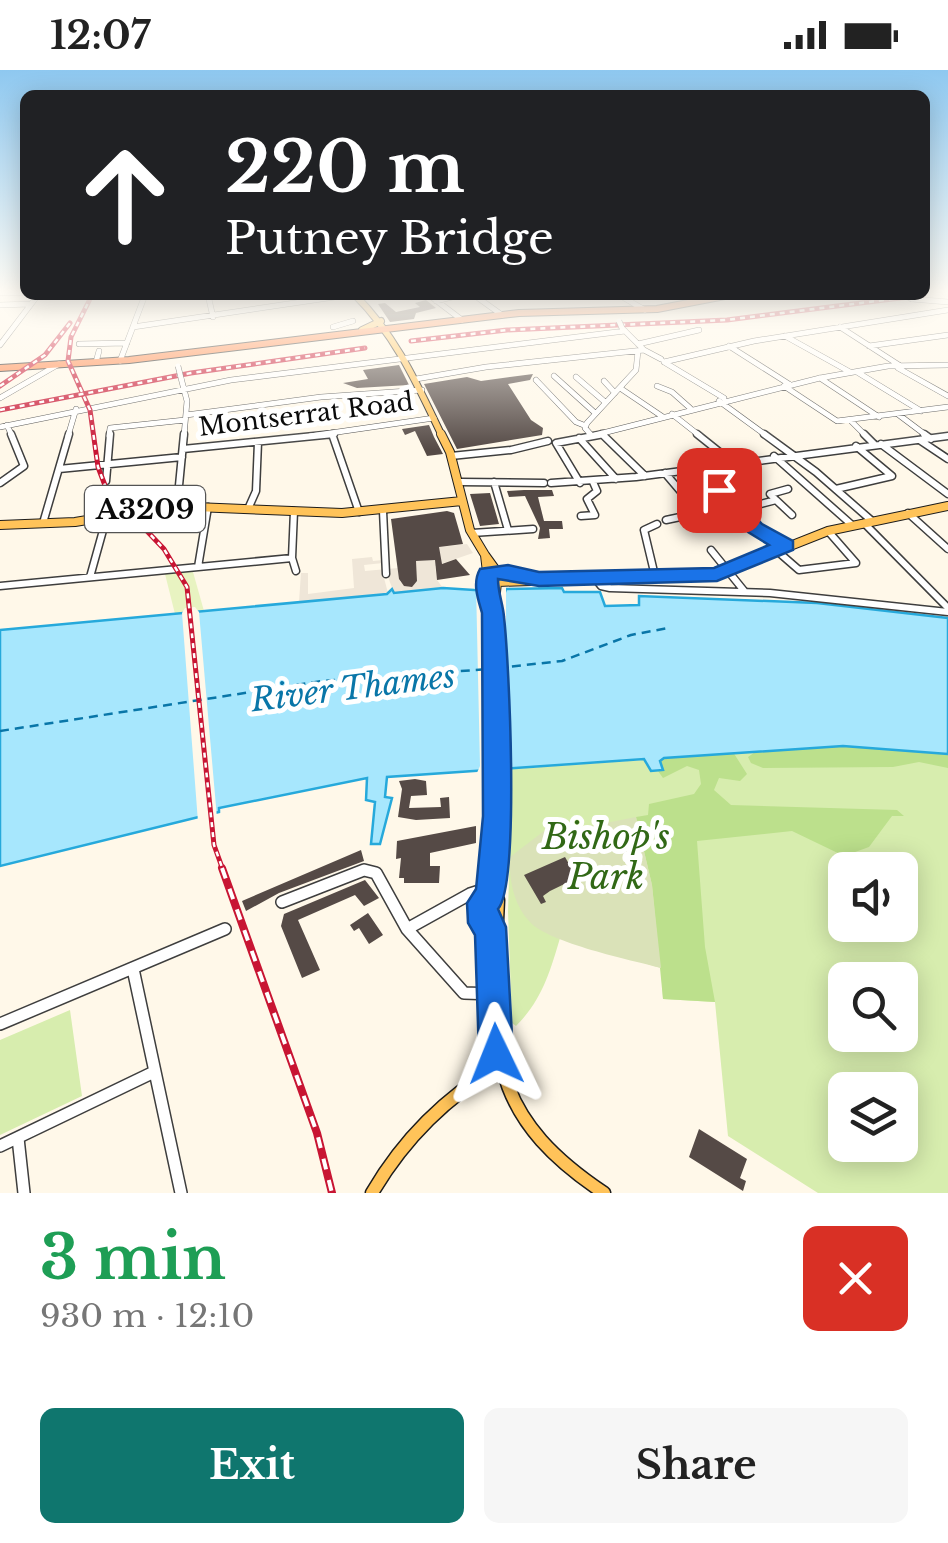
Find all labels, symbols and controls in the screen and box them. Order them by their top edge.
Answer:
text: 12:07 [50,12,150,59]
text: 220 m [225,124,465,211]
icon: ahead [60,130,190,260]
text: Putney Bridge [225,210,554,266]
street label: Montserrat Road [197,386,415,443]
pin [677,448,762,533]
icon: arrive [692,463,747,518]
road number: A3209 [85,486,205,532]
water label: River Thames [248,656,457,720]
park label: Bishop's Park [540,815,670,898]
map controls [828,852,918,1162]
button: sound [828,852,918,942]
button: search [828,962,918,1052]
position arrow [444,1002,548,1106]
button: layers [828,1072,918,1162]
text: 3 min [40,1221,226,1295]
button: close [803,1226,908,1331]
text: 930 m · 12:10 [40,1296,254,1336]
button: Exit [40,1408,464,1523]
button: Share [484,1408,908,1523]

